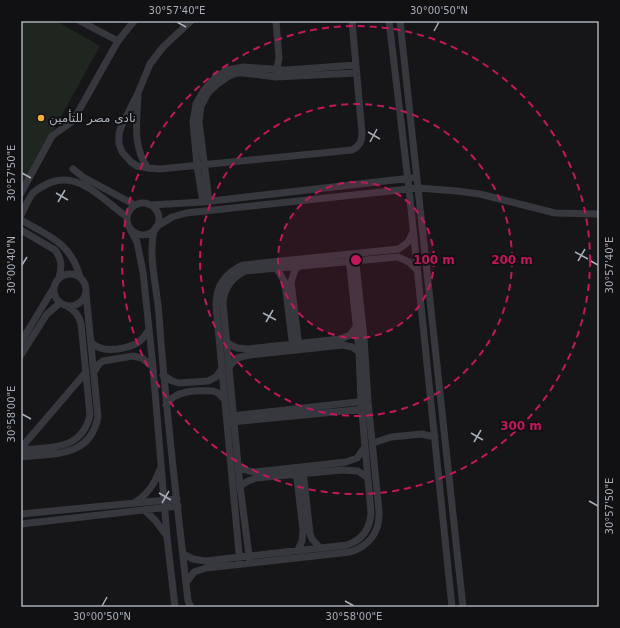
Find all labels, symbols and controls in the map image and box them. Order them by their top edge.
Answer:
text: 30°57'40"E [149,5,205,16]
text: 30°00'50"N [410,5,468,16]
place label: نادى مصر للتأمين [49,109,136,126]
marker: نادى مصر للتأمين [36,113,46,123]
text: 30°57'50"E [6,145,17,201]
text: 30°00'40"N [6,236,17,294]
text: 30°57'40"E [604,237,615,293]
centre of rings [349,253,363,267]
text: 100 m [413,253,455,267]
text: 200 m [491,253,533,267]
text: 30°58'00"E [6,386,17,442]
text: 300 m [500,419,542,433]
text: 30°57'50"E [604,478,615,534]
text: 30°00'50"N [73,611,131,622]
text: 30°58'00"E [326,611,382,622]

